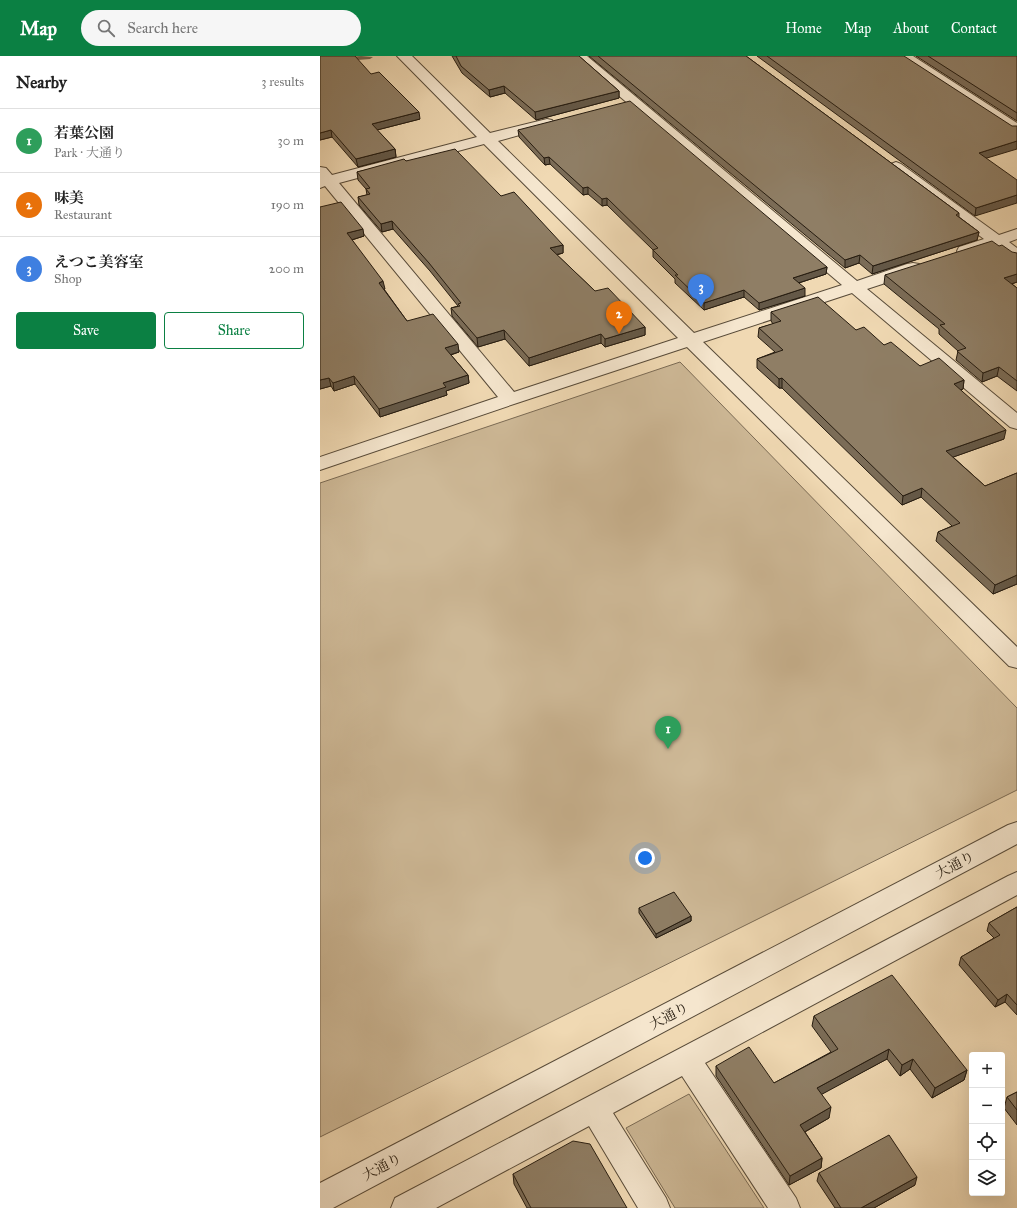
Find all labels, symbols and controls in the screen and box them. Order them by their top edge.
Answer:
search box [81,10,361,46]
text: Map [20,17,57,40]
icon: search [95,17,117,39]
text: Search here [127,19,198,37]
text: Home [785,20,822,37]
text: Map [844,20,871,37]
text: About [893,20,929,37]
text: Contact [951,20,997,37]
text: Nearby [16,72,67,93]
text: 3 results [261,74,304,90]
text: 若葉公園 [54,124,114,142]
text: 1 [26,133,32,149]
text: 30 m [278,133,304,149]
text: Park · 大通り [54,145,125,161]
text: 味美 [54,189,84,207]
text: 2 [26,197,32,213]
text: 190 m [271,197,304,213]
text: Restaurant [54,207,112,223]
text: えつこ美容室 [54,253,144,271]
text: 3 [26,261,32,277]
text: 200 m [269,261,304,277]
text: Shop [54,271,82,287]
pin: 3 [688,274,714,307]
pin: 2 [606,301,632,334]
button: Save [16,312,156,349]
button: Share [164,312,304,349]
pin: 1 [655,716,681,749]
your location [635,848,655,868]
street label: 大通り [932,848,978,882]
street label: 大通り [646,999,692,1033]
map controls [969,1052,1005,1196]
button: + [969,1052,1005,1088]
button: − [969,1088,1005,1124]
button: locate [969,1124,1005,1160]
street label: 大通り [359,1150,405,1184]
button: layers [969,1160,1005,1196]

